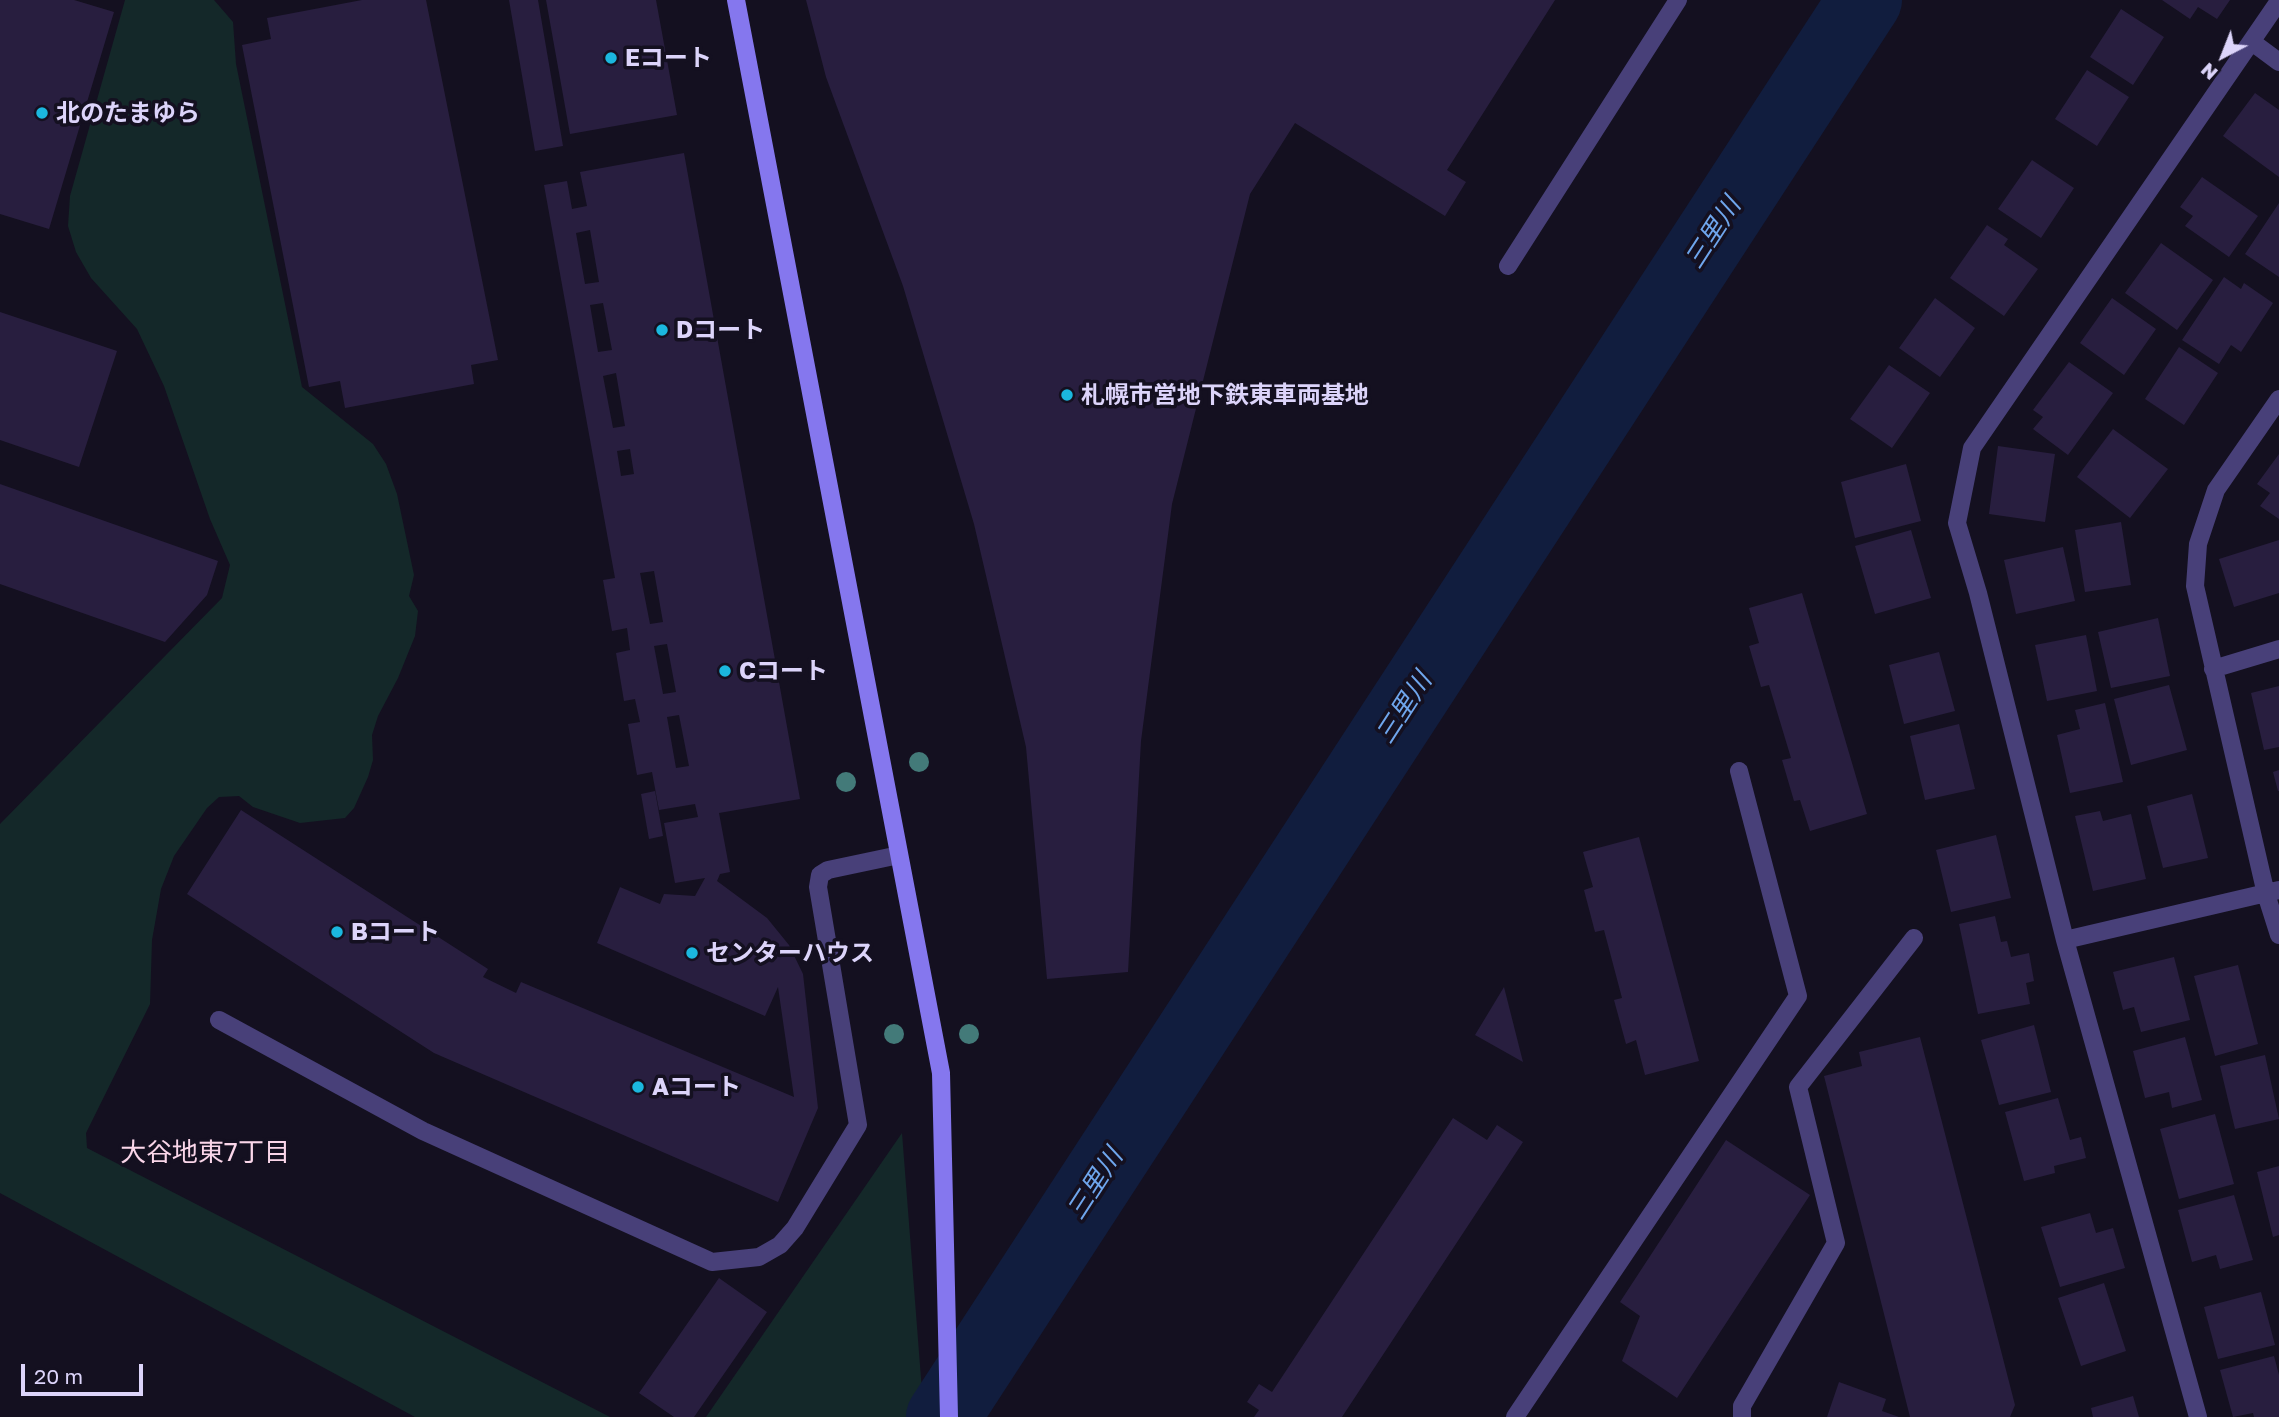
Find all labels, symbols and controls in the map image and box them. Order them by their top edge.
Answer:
north arrow [2188,21,2258,91]
place label: Eコート [625,44,712,72]
marker: Eコート [603,50,619,66]
text: N [2196,59,2222,85]
place label: 北のたまゆら [56,99,200,127]
marker: 北のたまゆら [34,105,50,121]
water label: 三里川 [1679,192,1747,274]
place label: Dコート [676,316,765,344]
marker: Dコート [654,322,670,338]
place label: 札幌市営地下鉄東車両基地 [1081,381,1369,409]
marker: 札幌市営地下鉄東車両基地 [1059,387,1075,403]
place label: Cコート [739,657,828,685]
marker: Cコート [717,663,733,679]
water label: 三里川 [1370,667,1438,749]
place label: Bコート [351,918,440,946]
marker: Bコート [329,924,345,940]
place label: センターハウス [706,939,874,967]
marker: センターハウス [684,945,700,961]
place label: Aコート [652,1073,741,1101]
marker: Aコート [630,1079,646,1095]
district label: 大谷地東7丁目 [120,1137,290,1169]
water label: 三里川 [1061,1143,1129,1225]
scale bar [24,1350,147,1394]
text: 20 m [34,1363,83,1389]

